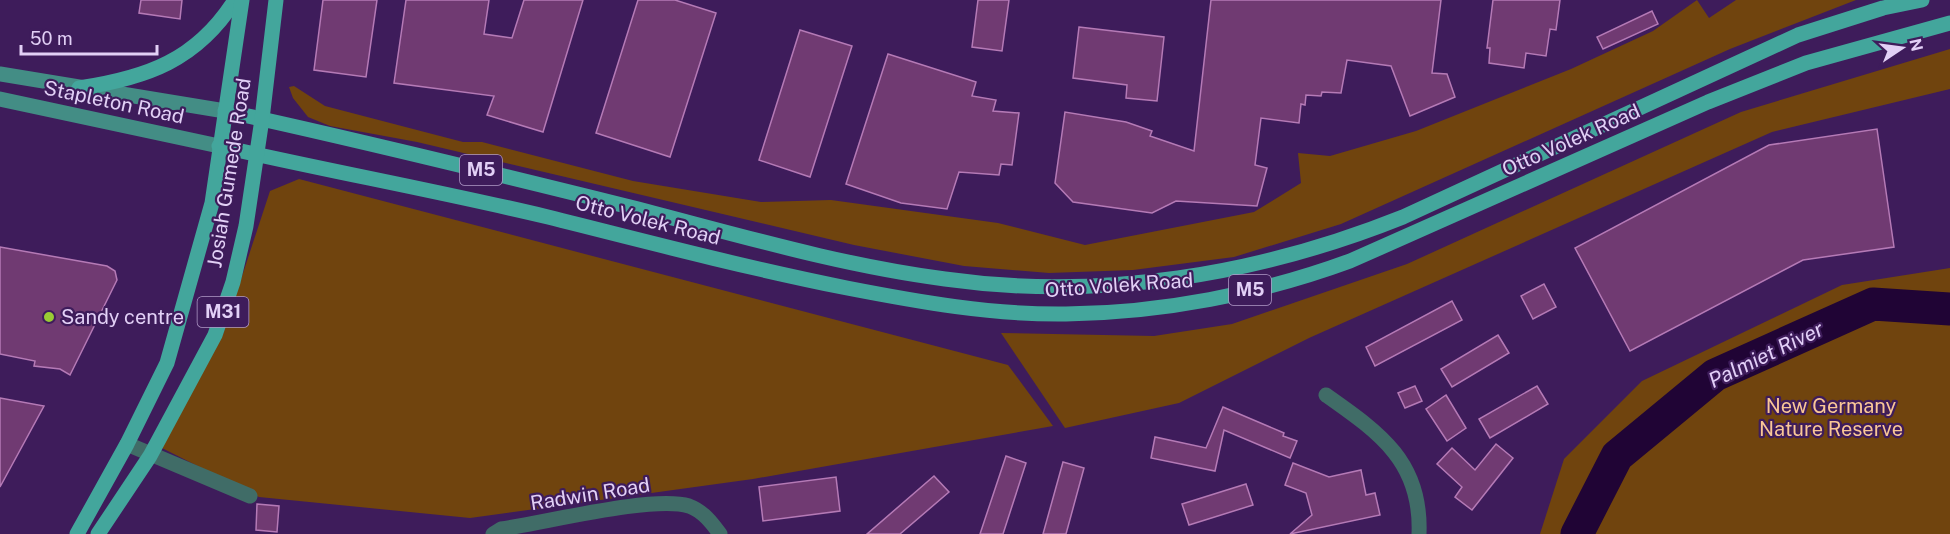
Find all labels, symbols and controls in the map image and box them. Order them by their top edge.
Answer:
scale bar [21,18,158,56]
north arrow [1872,18,1932,78]
text: 50 m [30,28,73,49]
text: N [1905,37,1927,53]
street label: Stapleton Road [42,75,186,129]
street label: Josiah Gumede Road [202,76,256,270]
street label: Otto Volek Road [1498,99,1644,181]
road number: M5 [460,155,502,185]
street label: Otto Volek Road [573,190,723,250]
street label: Otto Volek Road [1044,268,1194,302]
road number: M5 [1229,275,1271,305]
road number: M31 [198,297,248,327]
place label: Sandy centre [61,305,184,329]
marker: Sandy centre [42,310,56,324]
water label: Palmiet River [1704,316,1828,393]
park label: New Germany Nature Reserve [1759,394,1903,441]
street label: Radwin Road [528,473,652,515]

